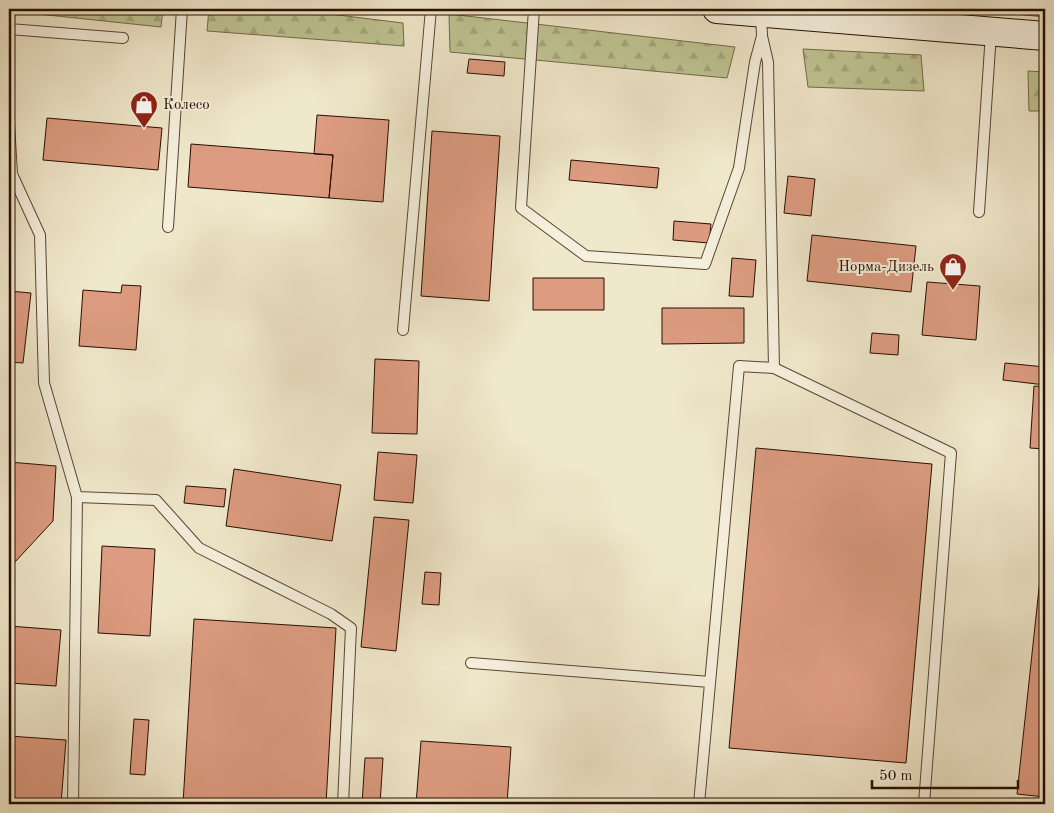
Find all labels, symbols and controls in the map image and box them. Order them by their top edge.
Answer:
shop icon: Колесо [129,90,159,129]
place label: Колесо [163,98,210,113]
shop icon: Норма-Дизель [938,252,968,291]
place label: Норма-Дизель [838,260,934,275]
scale bar [872,758,1018,790]
text: 50 m [879,769,913,784]

